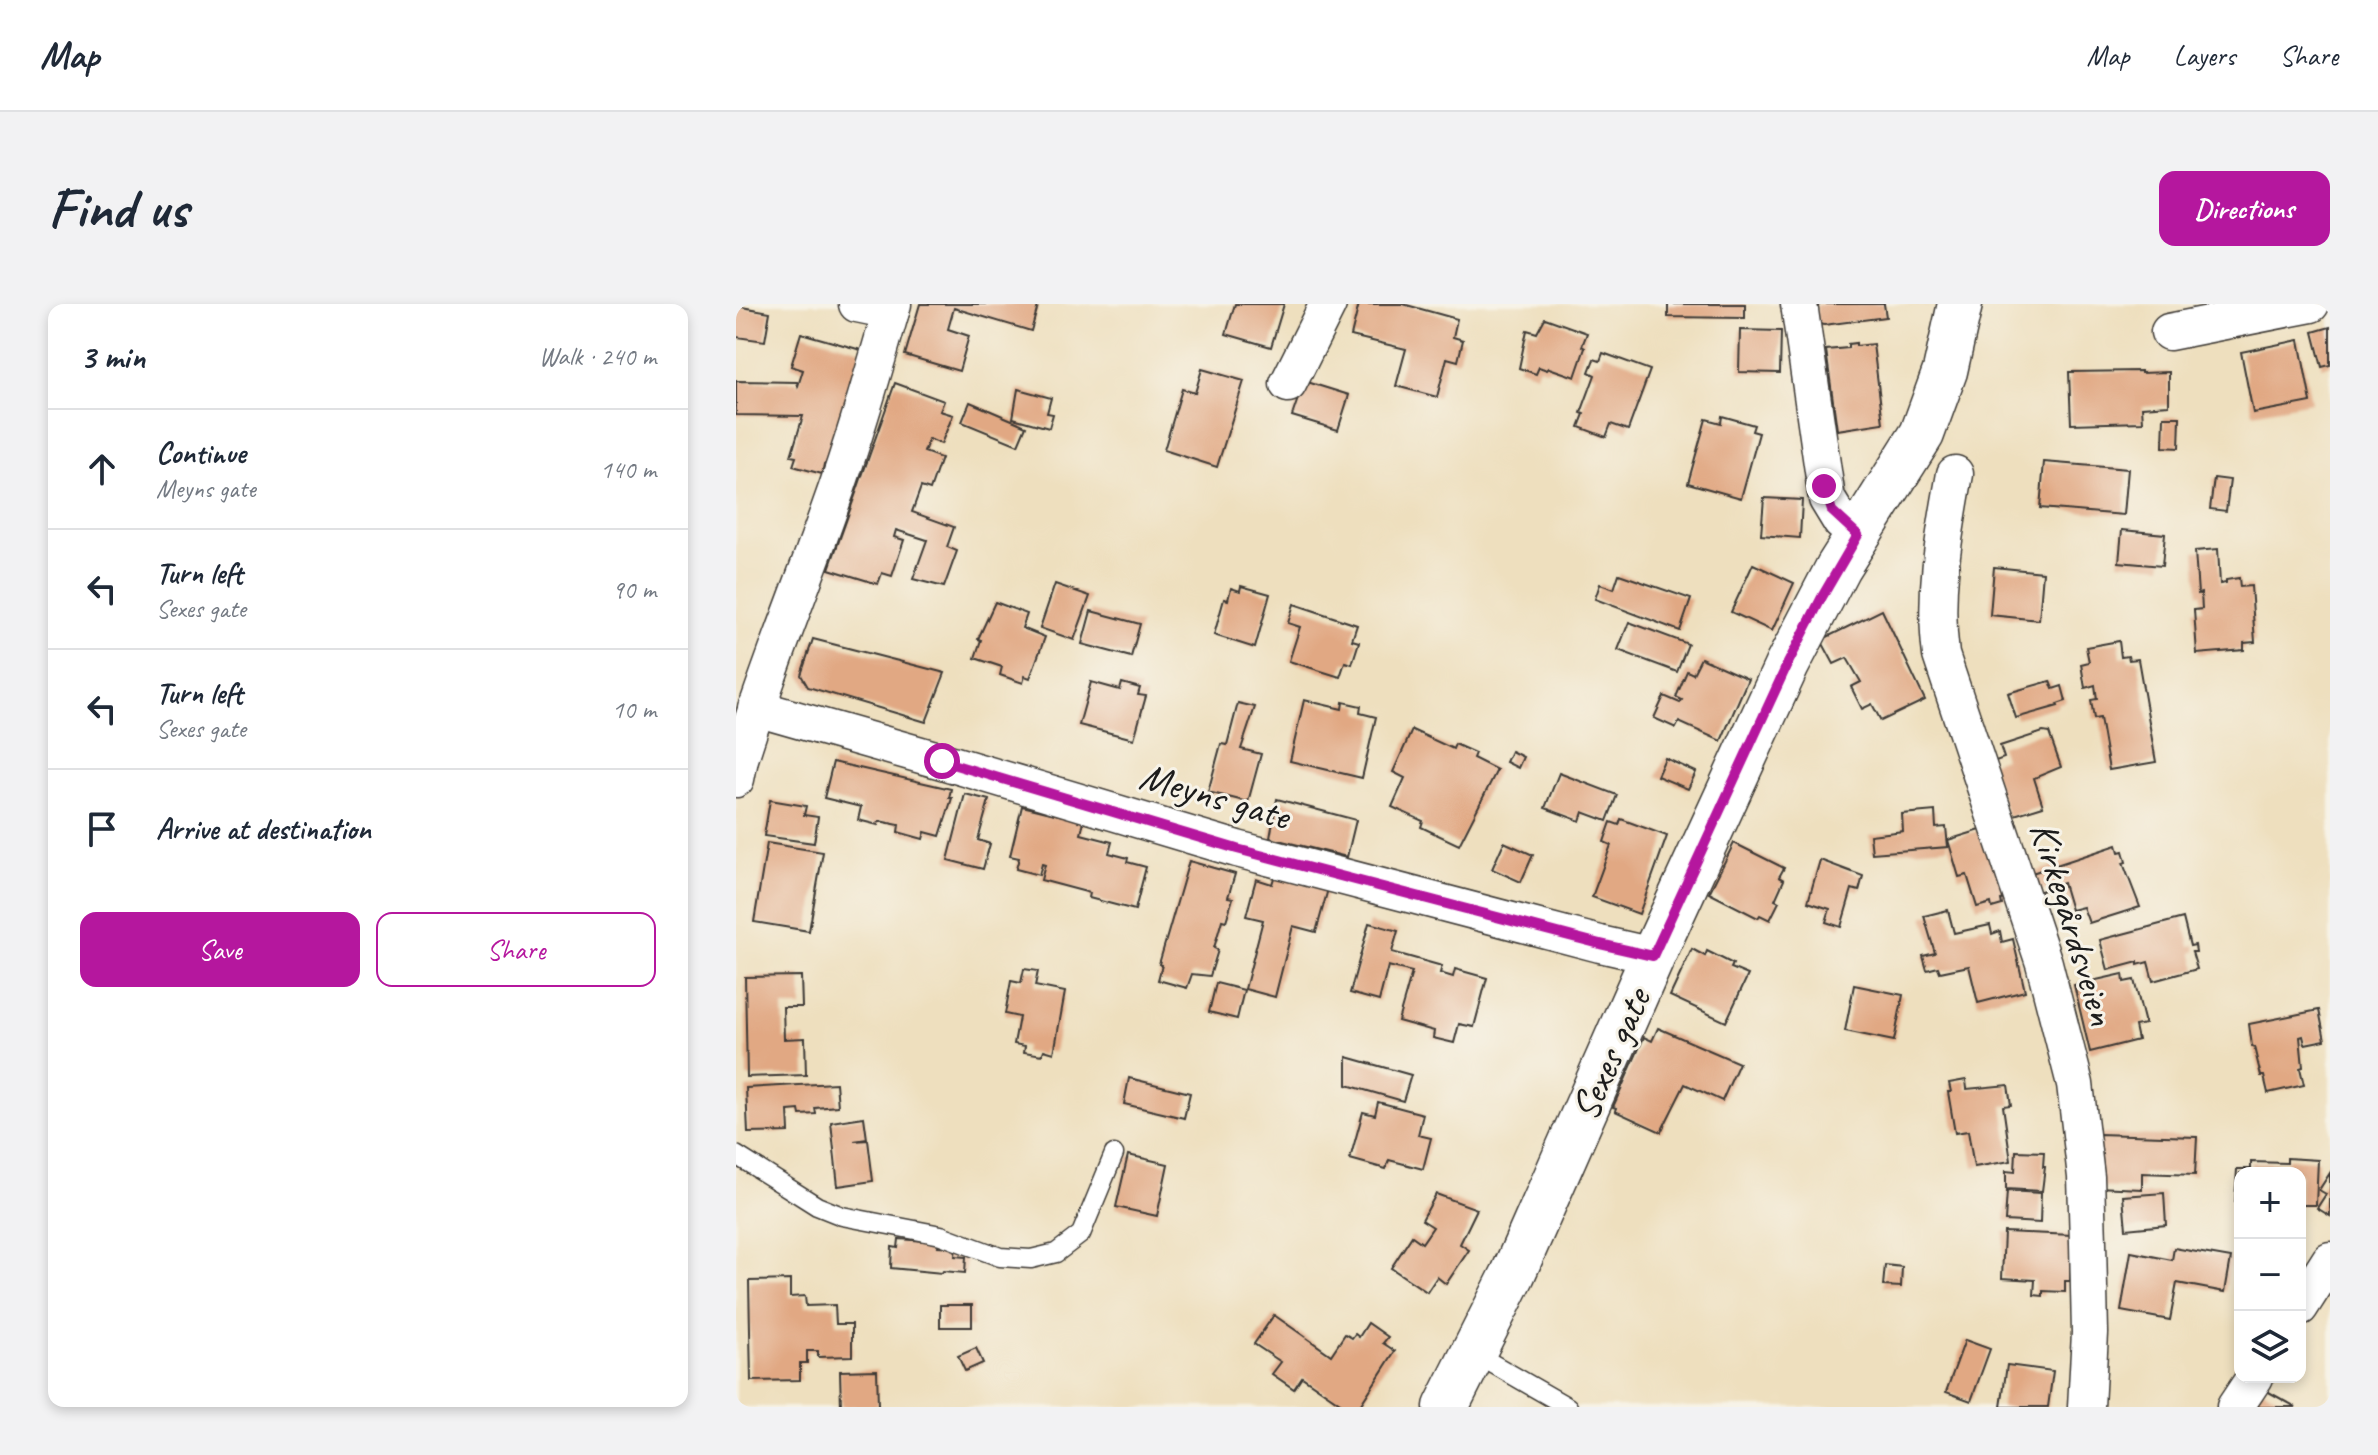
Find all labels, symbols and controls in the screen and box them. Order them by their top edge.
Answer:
text: Map [40,32,99,79]
text: Map [2087,38,2130,73]
text: Layers [2174,38,2235,73]
text: Share [2279,38,2338,73]
button: Directions [2159,171,2330,246]
text: Find us [48,173,188,244]
text: 3 min [80,335,145,378]
text: Walk · 240 m [539,340,656,373]
text: Continue [156,434,246,472]
icon: ahead [80,447,124,491]
text: 140 m [600,453,656,486]
route end [1806,468,1842,504]
text: Meyns gate [156,472,256,505]
text: Turn left [156,554,243,592]
icon: left [80,567,124,611]
text: 90 m [612,573,656,606]
text: Sexes gate [156,592,246,625]
text: Turn left [156,674,243,712]
icon: left [80,687,124,731]
text: 10 m [612,693,656,726]
text: Sexes gate [156,712,246,745]
route start [924,743,960,779]
street label: Meyns gate [1134,751,1298,842]
icon: arrive [80,807,124,851]
text: Arrive at destination [156,810,371,848]
street label: Kirkegårdsveien [2018,816,2128,1032]
button: Save [80,912,360,987]
button: Share [376,912,656,987]
street label: Sexes gate [1560,978,1663,1128]
map controls [2234,1167,2306,1383]
button: + [2234,1167,2306,1239]
button: − [2234,1239,2306,1311]
button: layers [2234,1311,2306,1383]

